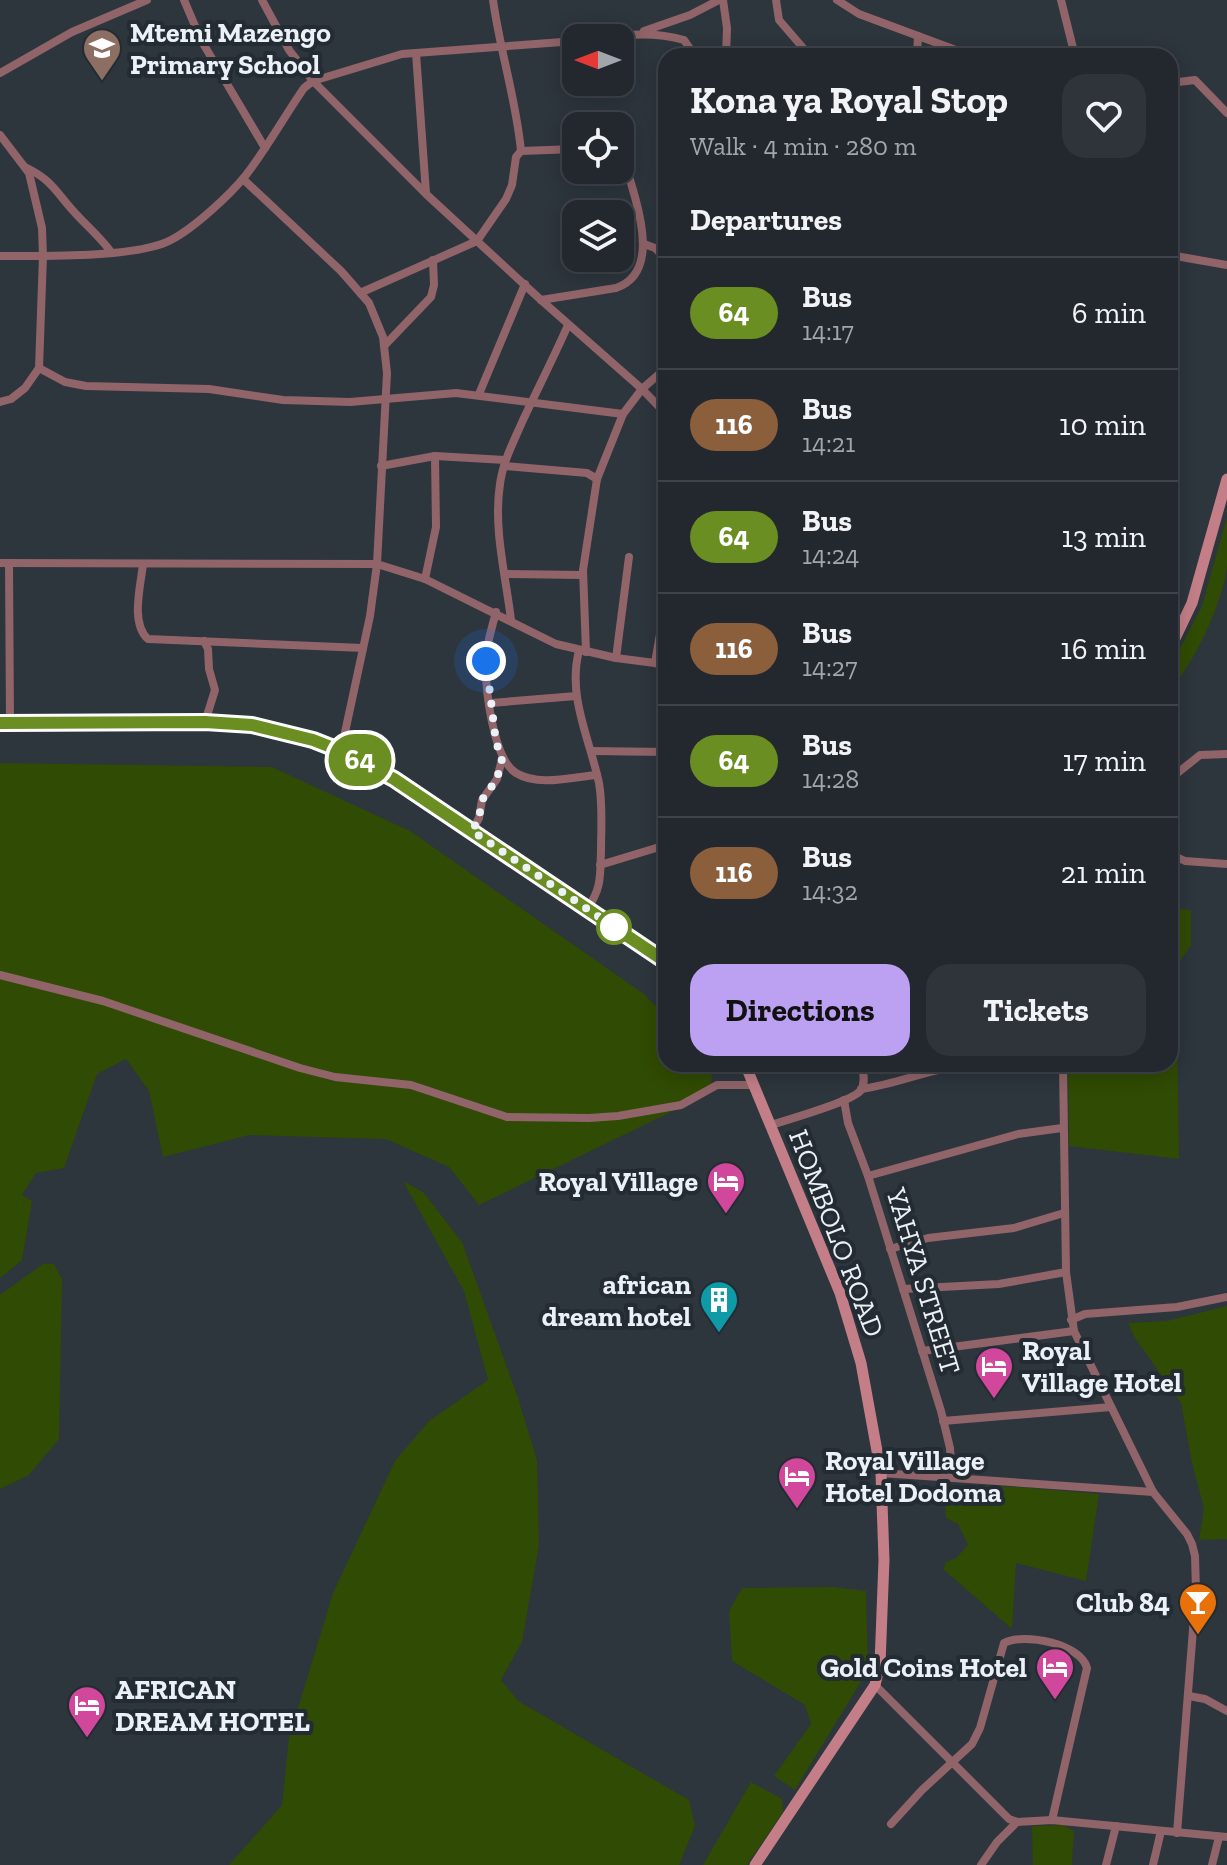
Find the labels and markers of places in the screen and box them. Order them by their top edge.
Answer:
place label: Mtemi Mazengo Primary School [130,16,331,81]
school or university icon: Mtemi Mazengo Primary School [81,27,123,82]
unlabelled marker [597,910,631,944]
hotel icon: Royal Village [705,1160,747,1215]
place label: Royal Village [538,1165,698,1198]
place label: african dream hotel [542,1268,691,1333]
building icon: african dream hotel [698,1279,740,1334]
place label: Royal Village Hotel [1022,1334,1182,1399]
hotel icon: Royal Village Hotel [973,1345,1015,1400]
place label: Royal Village Hotel Dodoma [825,1444,1002,1509]
hotel icon: Royal Village Hotel Dodoma [776,1455,818,1510]
bar icon: Club 84 [1177,1581,1219,1636]
place label: Club 84 [1076,1586,1170,1619]
hotel icon: Gold Coins Hotel [1034,1646,1076,1701]
place label: Gold Coins Hotel [820,1651,1027,1684]
place label: AFRICAN DREAM HOTEL [115,1673,310,1738]
hotel icon: AFRICAN DREAM HOTEL [66,1684,108,1739]

